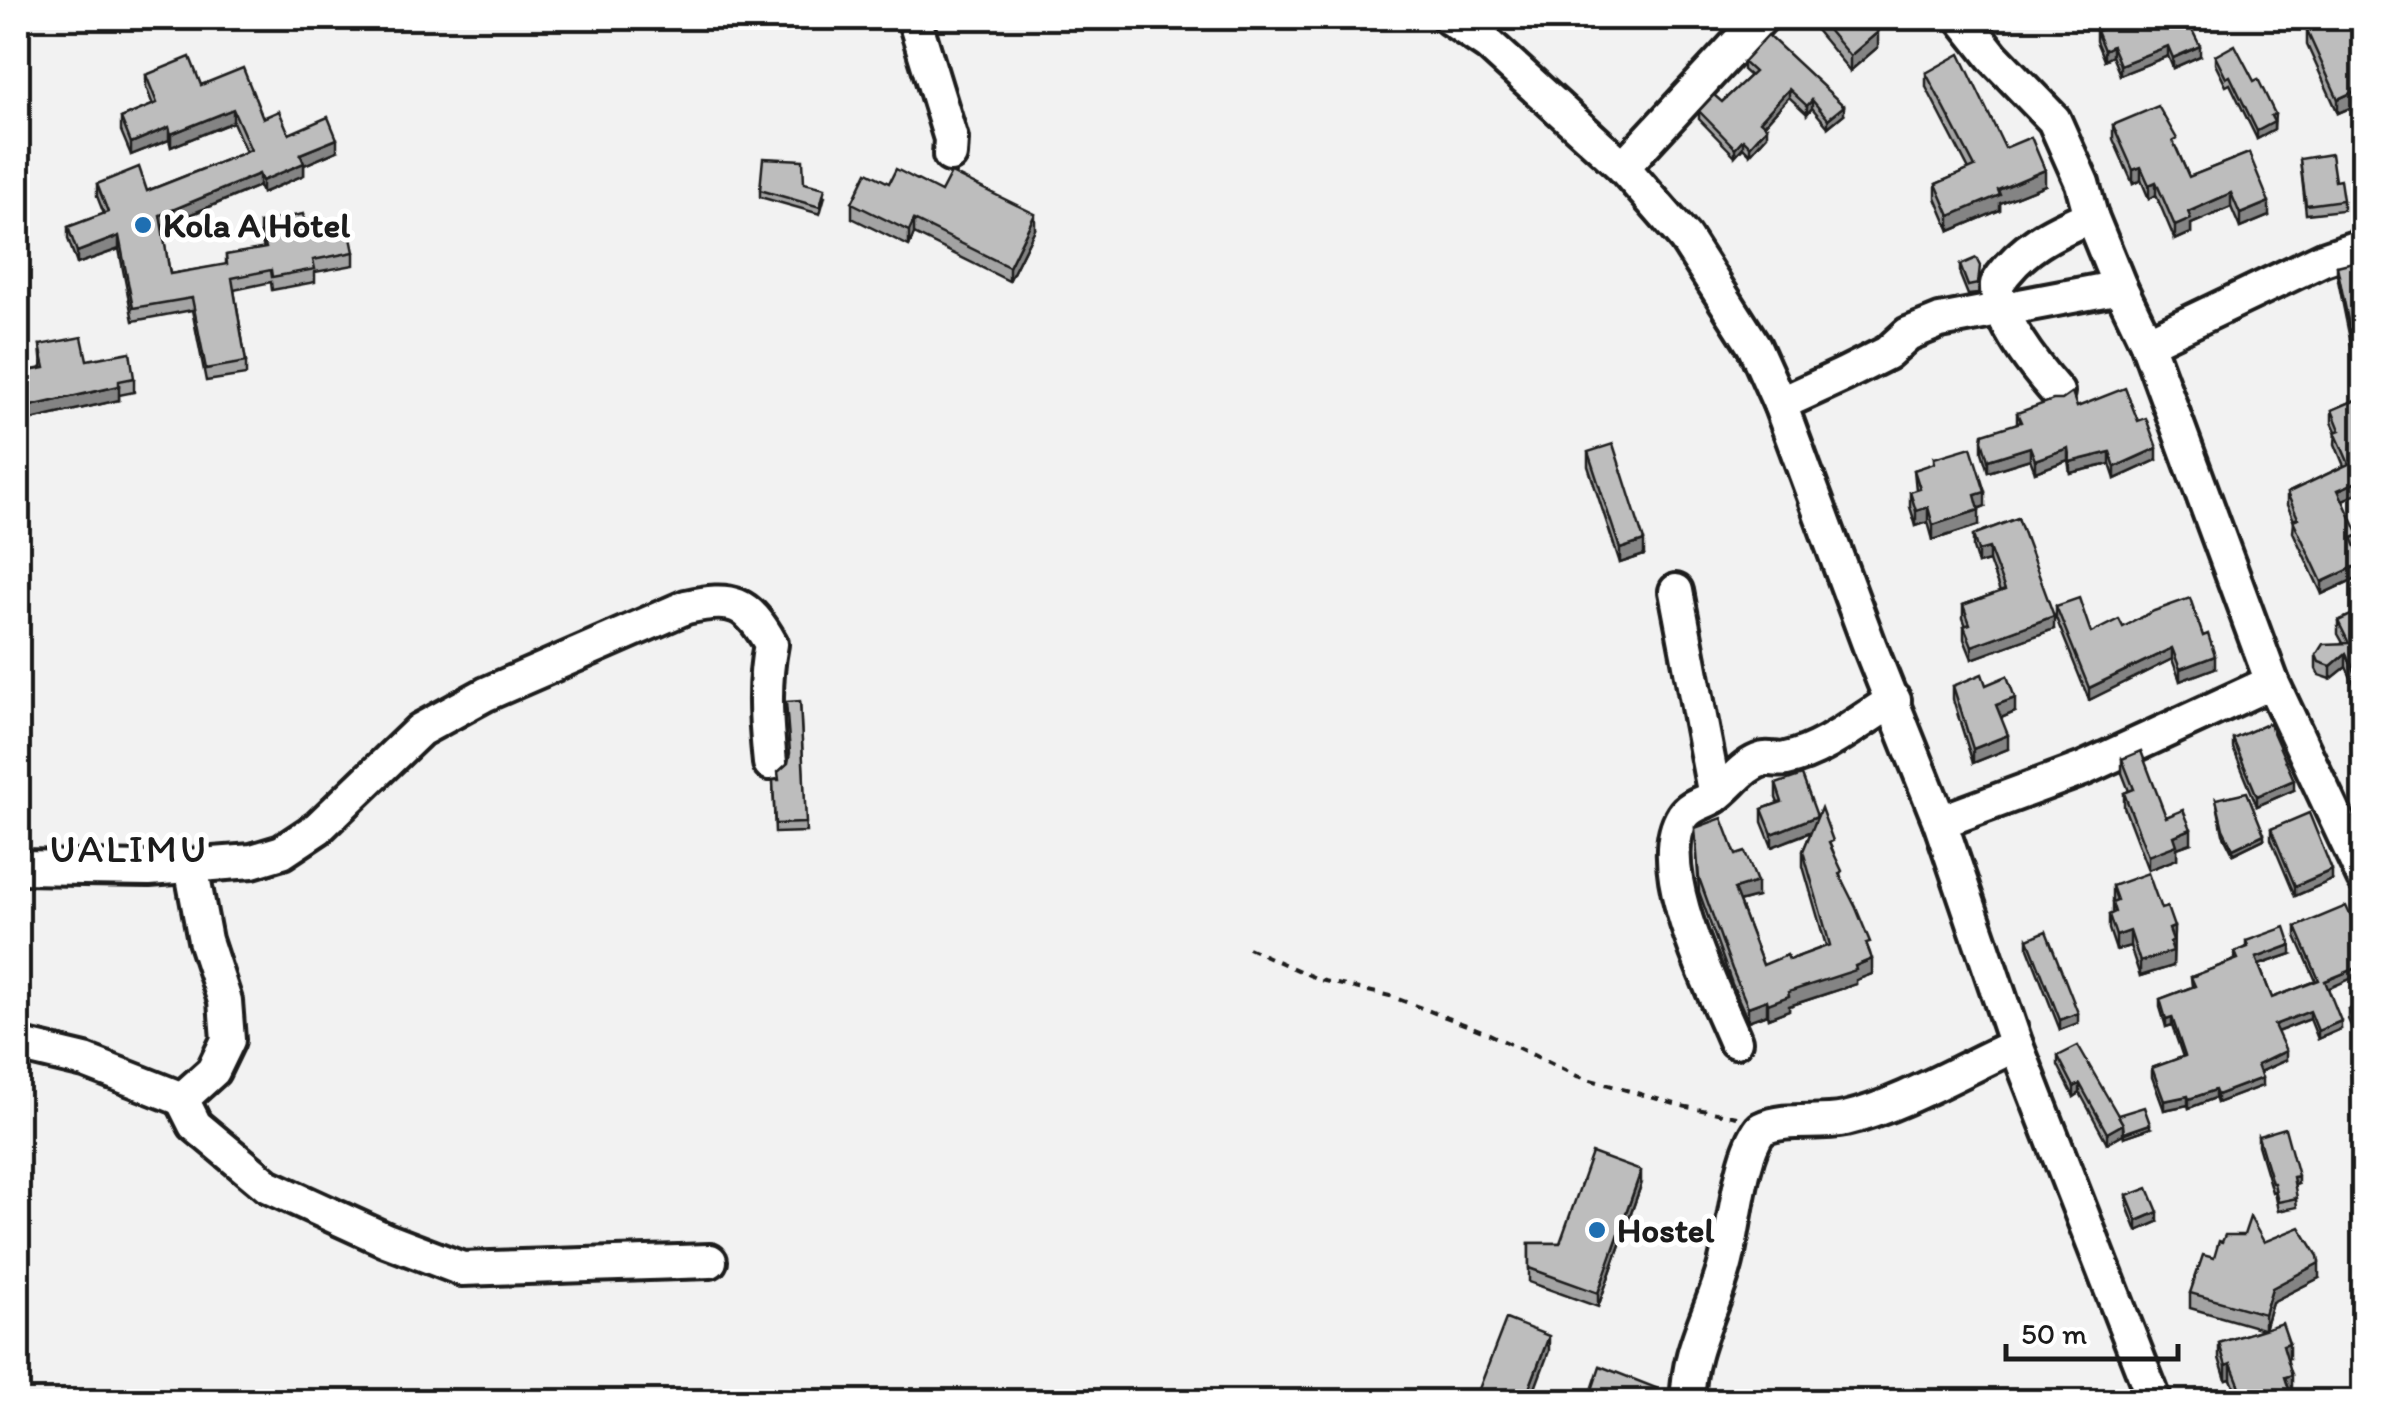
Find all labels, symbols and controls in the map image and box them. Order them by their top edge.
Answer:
place label: Kola A Hotel [163,204,350,246]
marker: Kola A Hotel [132,214,154,236]
district label: UALIMU [49,824,209,872]
place label: Hostel [1617,1209,1714,1251]
marker: Hostel [1586,1219,1608,1241]
scale bar [2006,1299,2178,1361]
text: 50 m [2021,1315,2087,1352]

